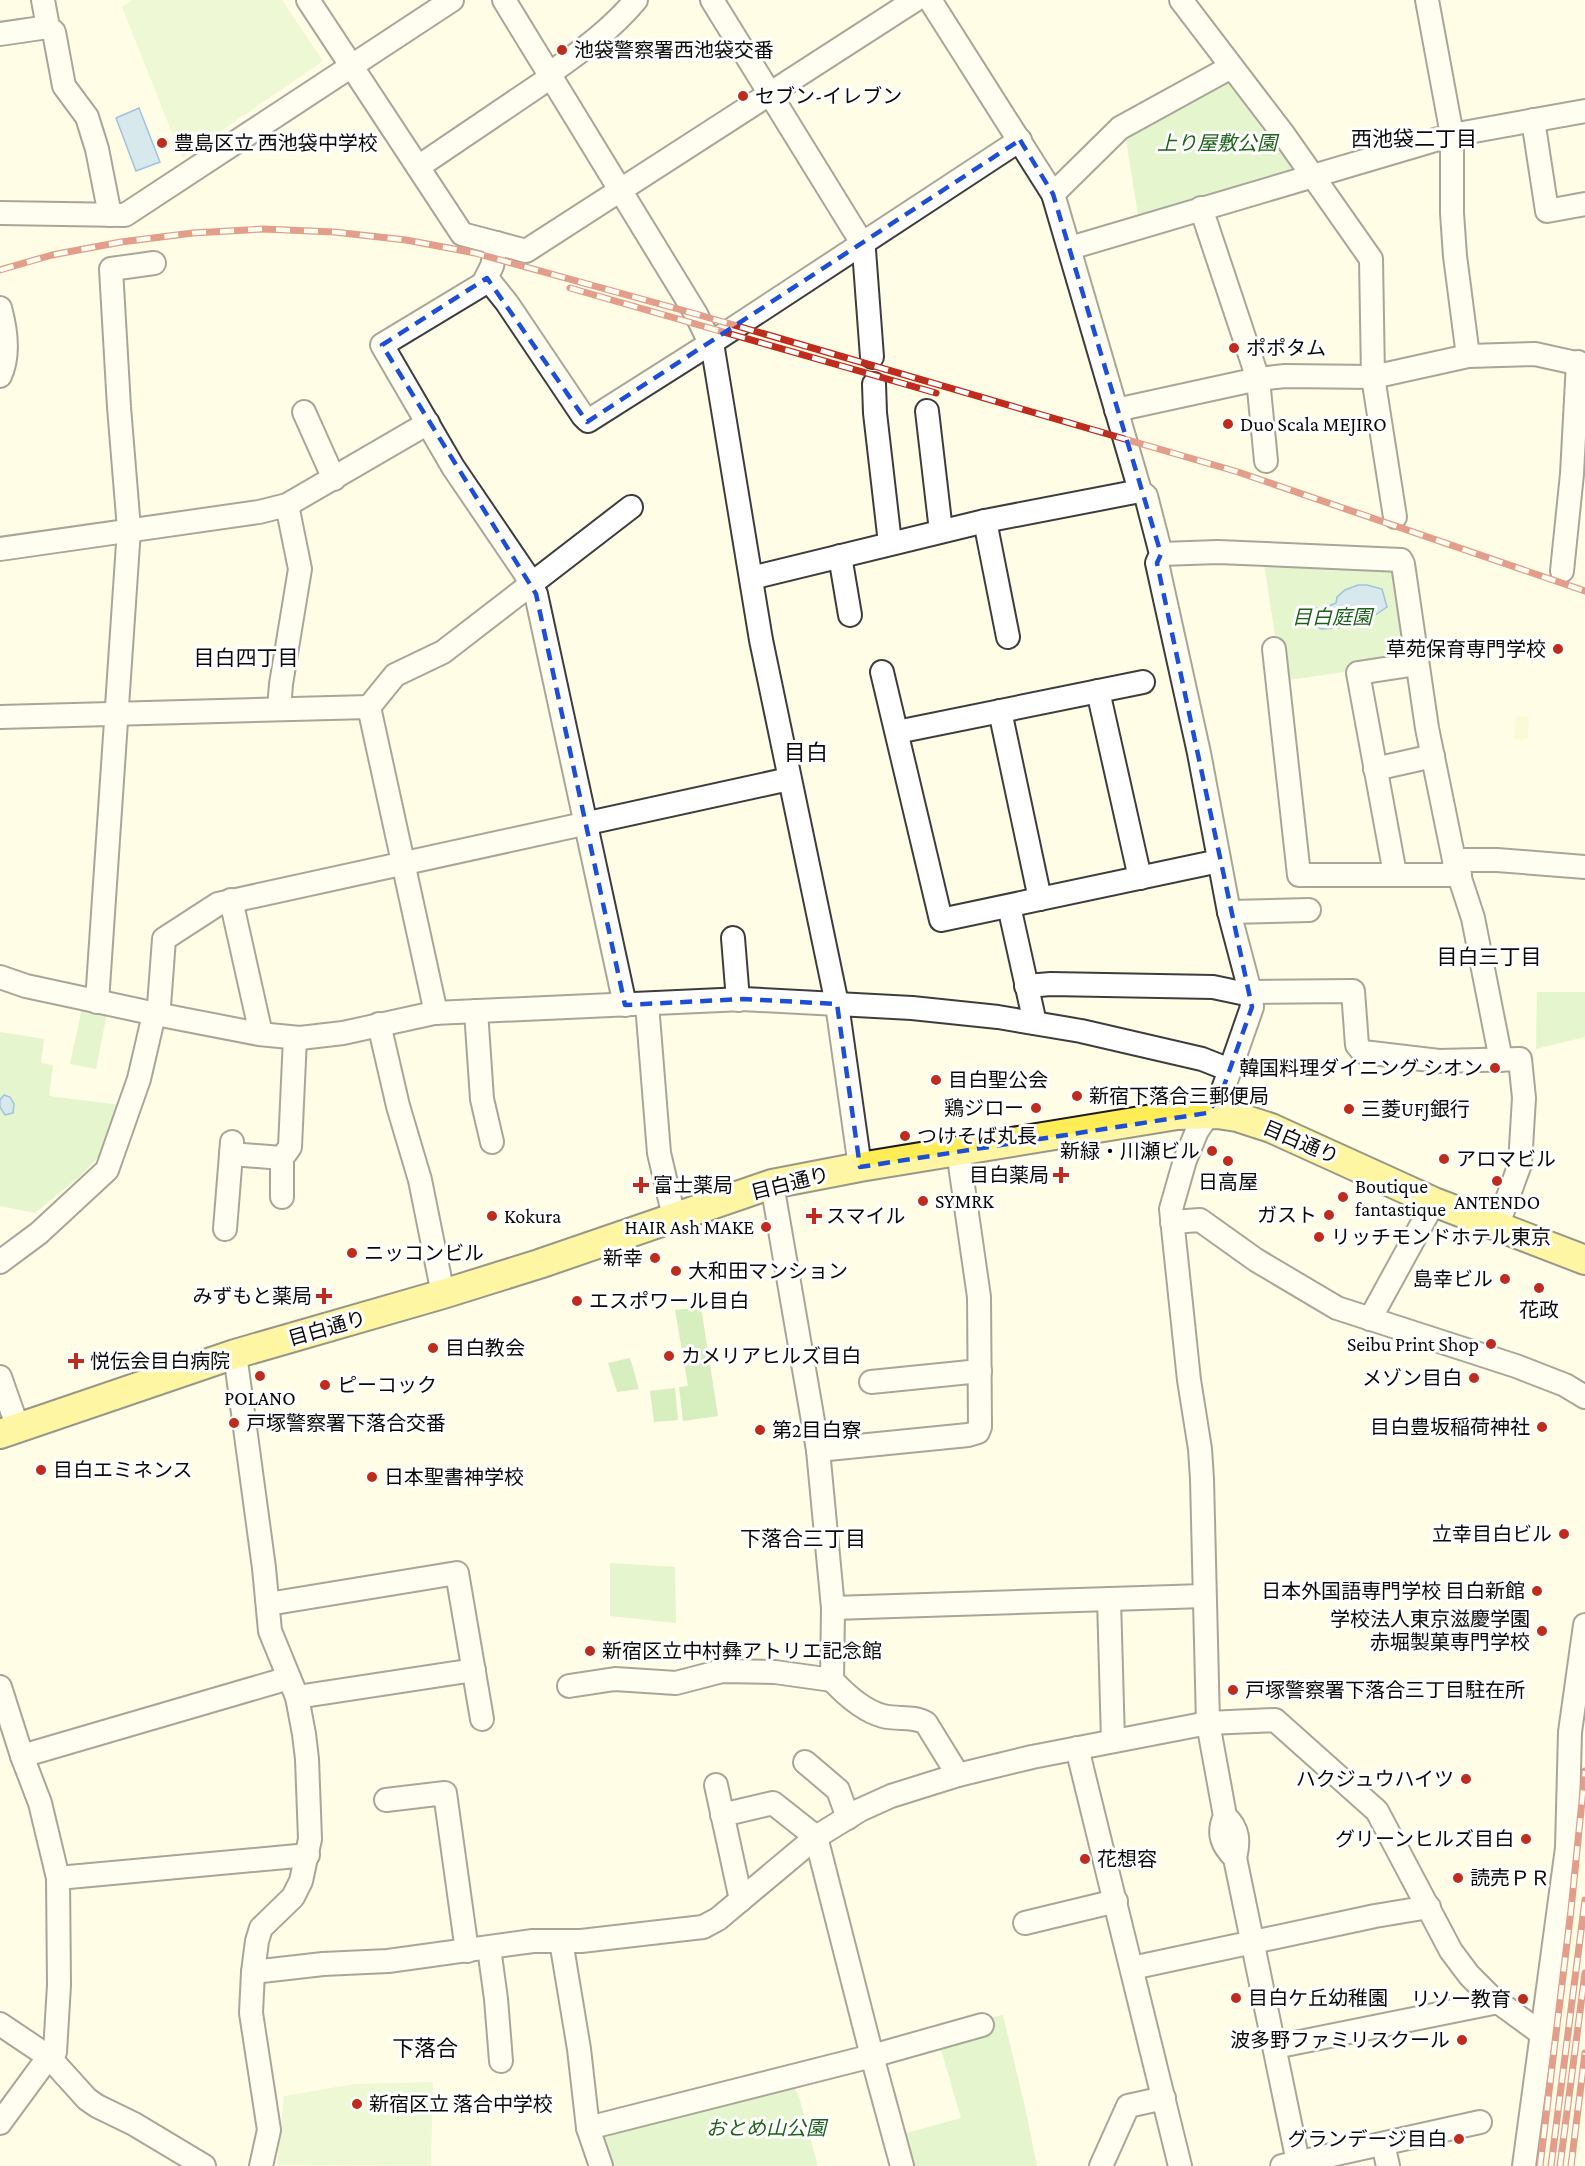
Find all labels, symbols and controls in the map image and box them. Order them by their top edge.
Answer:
place label: 池袋警察署西池袋交番 [574,39,774,61]
marker: 池袋警察署西池袋交番 [555,43,569,57]
place label: セブン-イレブン [755,85,902,107]
marker: セブン-イレブン [736,89,750,103]
district label: 西池袋二丁目 [1351,127,1477,151]
place label: 豊島区立 西池袋中学校 [174,132,378,154]
park label: 上り屋敷公園 [1157,132,1280,154]
marker: 豊島区立 西池袋中学校 [155,136,169,150]
place label: ポポタム [1246,337,1326,359]
marker: ポポタム [1227,341,1241,355]
place label: Duo Scala MEJIRO [1240,413,1387,436]
marker: Duo Scala MEJIRO [1221,417,1235,431]
park label: 目白庭園 [1292,606,1375,628]
place label: 草苑保育専門学校 [1386,638,1546,660]
marker: 草苑保育専門学校 [1551,642,1565,656]
district label: 目白四丁目 [194,646,299,670]
district label: 目白 [784,740,828,765]
district label: 目白三丁目 [1437,945,1542,969]
place label: 韓国料理ダイニング シオン [1239,1057,1483,1079]
marker: 韓国料理ダイニング シオン [1488,1061,1502,1075]
place label: 目白聖公会 [948,1069,1048,1091]
marker: 目白聖公会 [929,1073,943,1087]
place label: 新宿下落合三郵便局 [1089,1085,1269,1107]
marker: 新宿下落合三郵便局 [1070,1089,1084,1103]
place label: 鶏ジロー [944,1097,1024,1119]
place label: 三菱UFJ銀行 [1361,1098,1470,1121]
marker: 鶏ジロー [1029,1101,1043,1115]
marker: 三菱UFJ銀行 [1342,1102,1356,1116]
street label: 目白通り [1260,1116,1342,1168]
place label: つけそば丸長 [917,1125,1037,1147]
marker: つけそば丸長 [898,1129,912,1143]
place label: 新緑・川瀬ビル [1060,1140,1200,1162]
marker: 新緑・川瀬ビル [1205,1144,1219,1158]
place label: アロマビル [1456,1148,1556,1170]
marker: アロマビル [1437,1152,1451,1166]
marker: 日高屋 [1221,1154,1235,1168]
street label: 目白通り [749,1163,831,1203]
place label: 目白薬局 [969,1164,1049,1186]
marker: 目白薬局 [1054,1168,1068,1182]
place label: 日高屋 [1198,1171,1258,1193]
place label: 富士薬局 [653,1174,733,1196]
marker: ANTENDO [1490,1174,1504,1188]
place label: Boutique fantastique [1355,1175,1446,1221]
marker: 富士薬局 [634,1178,648,1192]
place label: SYMRK [935,1190,994,1212]
marker: Boutique fantastique [1336,1190,1350,1204]
place label: ANTENDO [1454,1191,1540,1213]
marker: SYMRK [916,1194,930,1208]
place label: ガスト [1257,1204,1317,1226]
place label: Kokura [504,1205,561,1227]
place label: スマイル [826,1205,905,1227]
marker: ガスト [1322,1208,1336,1222]
marker: Kokura [485,1209,499,1223]
marker: スマイル [807,1209,821,1223]
place label: HAIR Ash MAKE [625,1216,754,1238]
marker: HAIR Ash MAKE [759,1220,773,1234]
place label: リッチモンドホテル東京 [1331,1226,1551,1248]
marker: リッチモンドホテル東京 [1312,1230,1326,1244]
place label: ニッコンビル [364,1242,484,1264]
marker: ニッコンビル [345,1246,359,1260]
place label: 新幸 [603,1247,643,1269]
marker: 新幸 [648,1251,662,1265]
place label: 大和田マンション [688,1260,848,1282]
marker: 大和田マンション [669,1264,683,1278]
place label: 島幸ビル [1413,1268,1493,1290]
marker: 島幸ビル [1498,1272,1512,1286]
marker: 花政 [1532,1281,1546,1295]
place label: みずもと薬局 [192,1285,312,1307]
marker: みずもと薬局 [317,1289,331,1303]
place label: エスポワール目白 [589,1290,749,1312]
marker: エスポワール目白 [570,1294,584,1308]
place label: 花政 [1519,1299,1559,1321]
street label: 目白通り [286,1306,368,1350]
place label: Seibu Print Shop [1347,1333,1479,1356]
place label: 目白教会 [445,1337,525,1359]
marker: Seibu Print Shop [1484,1337,1498,1351]
marker: 目白教会 [426,1341,440,1355]
place label: カメリアヒルズ目白 [681,1345,861,1367]
marker: カメリアヒルズ目白 [662,1349,676,1363]
place label: 悦伝会目白病院 [90,1350,230,1372]
marker: 悦伝会目白病院 [67,1352,85,1370]
place label: メゾン目白 [1362,1367,1462,1389]
marker: POLANO [253,1369,267,1383]
marker: メゾン目白 [1467,1371,1481,1385]
place label: ピーコック [337,1374,437,1396]
marker: ピーコック [318,1378,332,1392]
place label: POLANO [224,1387,296,1409]
place label: 戸塚警察署下落合交番 [246,1412,446,1434]
marker: 戸塚警察署下落合交番 [227,1416,241,1430]
place label: 目白豊坂稲荷神社 [1370,1416,1530,1438]
place label: 第2目白寮 [772,1419,862,1441]
marker: 目白豊坂稲荷神社 [1535,1420,1549,1434]
marker: 第2目白寮 [753,1423,767,1437]
place label: 目白エミネンス [53,1459,193,1481]
marker: 目白エミネンス [34,1463,48,1477]
place label: 日本聖書神学校 [384,1466,524,1488]
marker: 日本聖書神学校 [365,1470,379,1484]
place label: 立幸目白ビル [1432,1523,1552,1545]
district label: 下落合三丁目 [740,1527,866,1551]
marker: 立幸目白ビル [1557,1527,1571,1541]
place label: 日本外国語専門学校 目白新館 [1261,1580,1525,1602]
marker: 日本外国語専門学校 目白新館 [1530,1584,1544,1598]
place label: 学校法人東京滋慶学園 赤堀製菓専門学校 [1330,1608,1530,1653]
marker: 学校法人東京滋慶学園 赤堀製菓専門学校 [1535,1624,1549,1638]
place label: 新宿区立中村彝アトリエ記念館 [602,1640,882,1662]
marker: 新宿区立中村彝アトリエ記念館 [583,1644,597,1658]
place label: 戸塚警察署下落合三丁目駐在所 [1245,1679,1525,1701]
marker: 戸塚警察署下落合三丁目駐在所 [1226,1683,1240,1697]
place label: ハクジュウハイツ [1296,1768,1454,1790]
marker: ハクジュウハイツ [1459,1772,1473,1786]
place label: グリーンヒルズ目白 [1335,1828,1514,1850]
marker: グリーンヒルズ目白 [1519,1832,1533,1846]
place label: 花想容 [1097,1848,1157,1870]
marker: 花想容 [1078,1852,1092,1866]
place label: 読売ＰＲ [1470,1867,1550,1889]
marker: 読売ＰＲ [1451,1871,1465,1885]
place label: 目白ケ丘幼稚園 [1248,1987,1388,2009]
place label: リソー教育 [1411,1988,1511,2010]
marker: 目白ケ丘幼稚園 [1229,1991,1243,2005]
marker: リソー教育 [1516,1992,1530,2006]
place label: 波多野ファミリスクール [1230,2029,1450,2051]
marker: 波多野ファミリスクール [1455,2033,1469,2047]
district label: 下落合 [392,2036,458,2061]
place label: 新宿区立 落合中学校 [369,2093,553,2115]
marker: 新宿区立 落合中学校 [350,2097,364,2111]
park label: おとめ山公園 [706,2117,829,2139]
place label: グランデージ目白 [1287,2128,1447,2150]
marker: グランデージ目白 [1452,2132,1466,2146]

